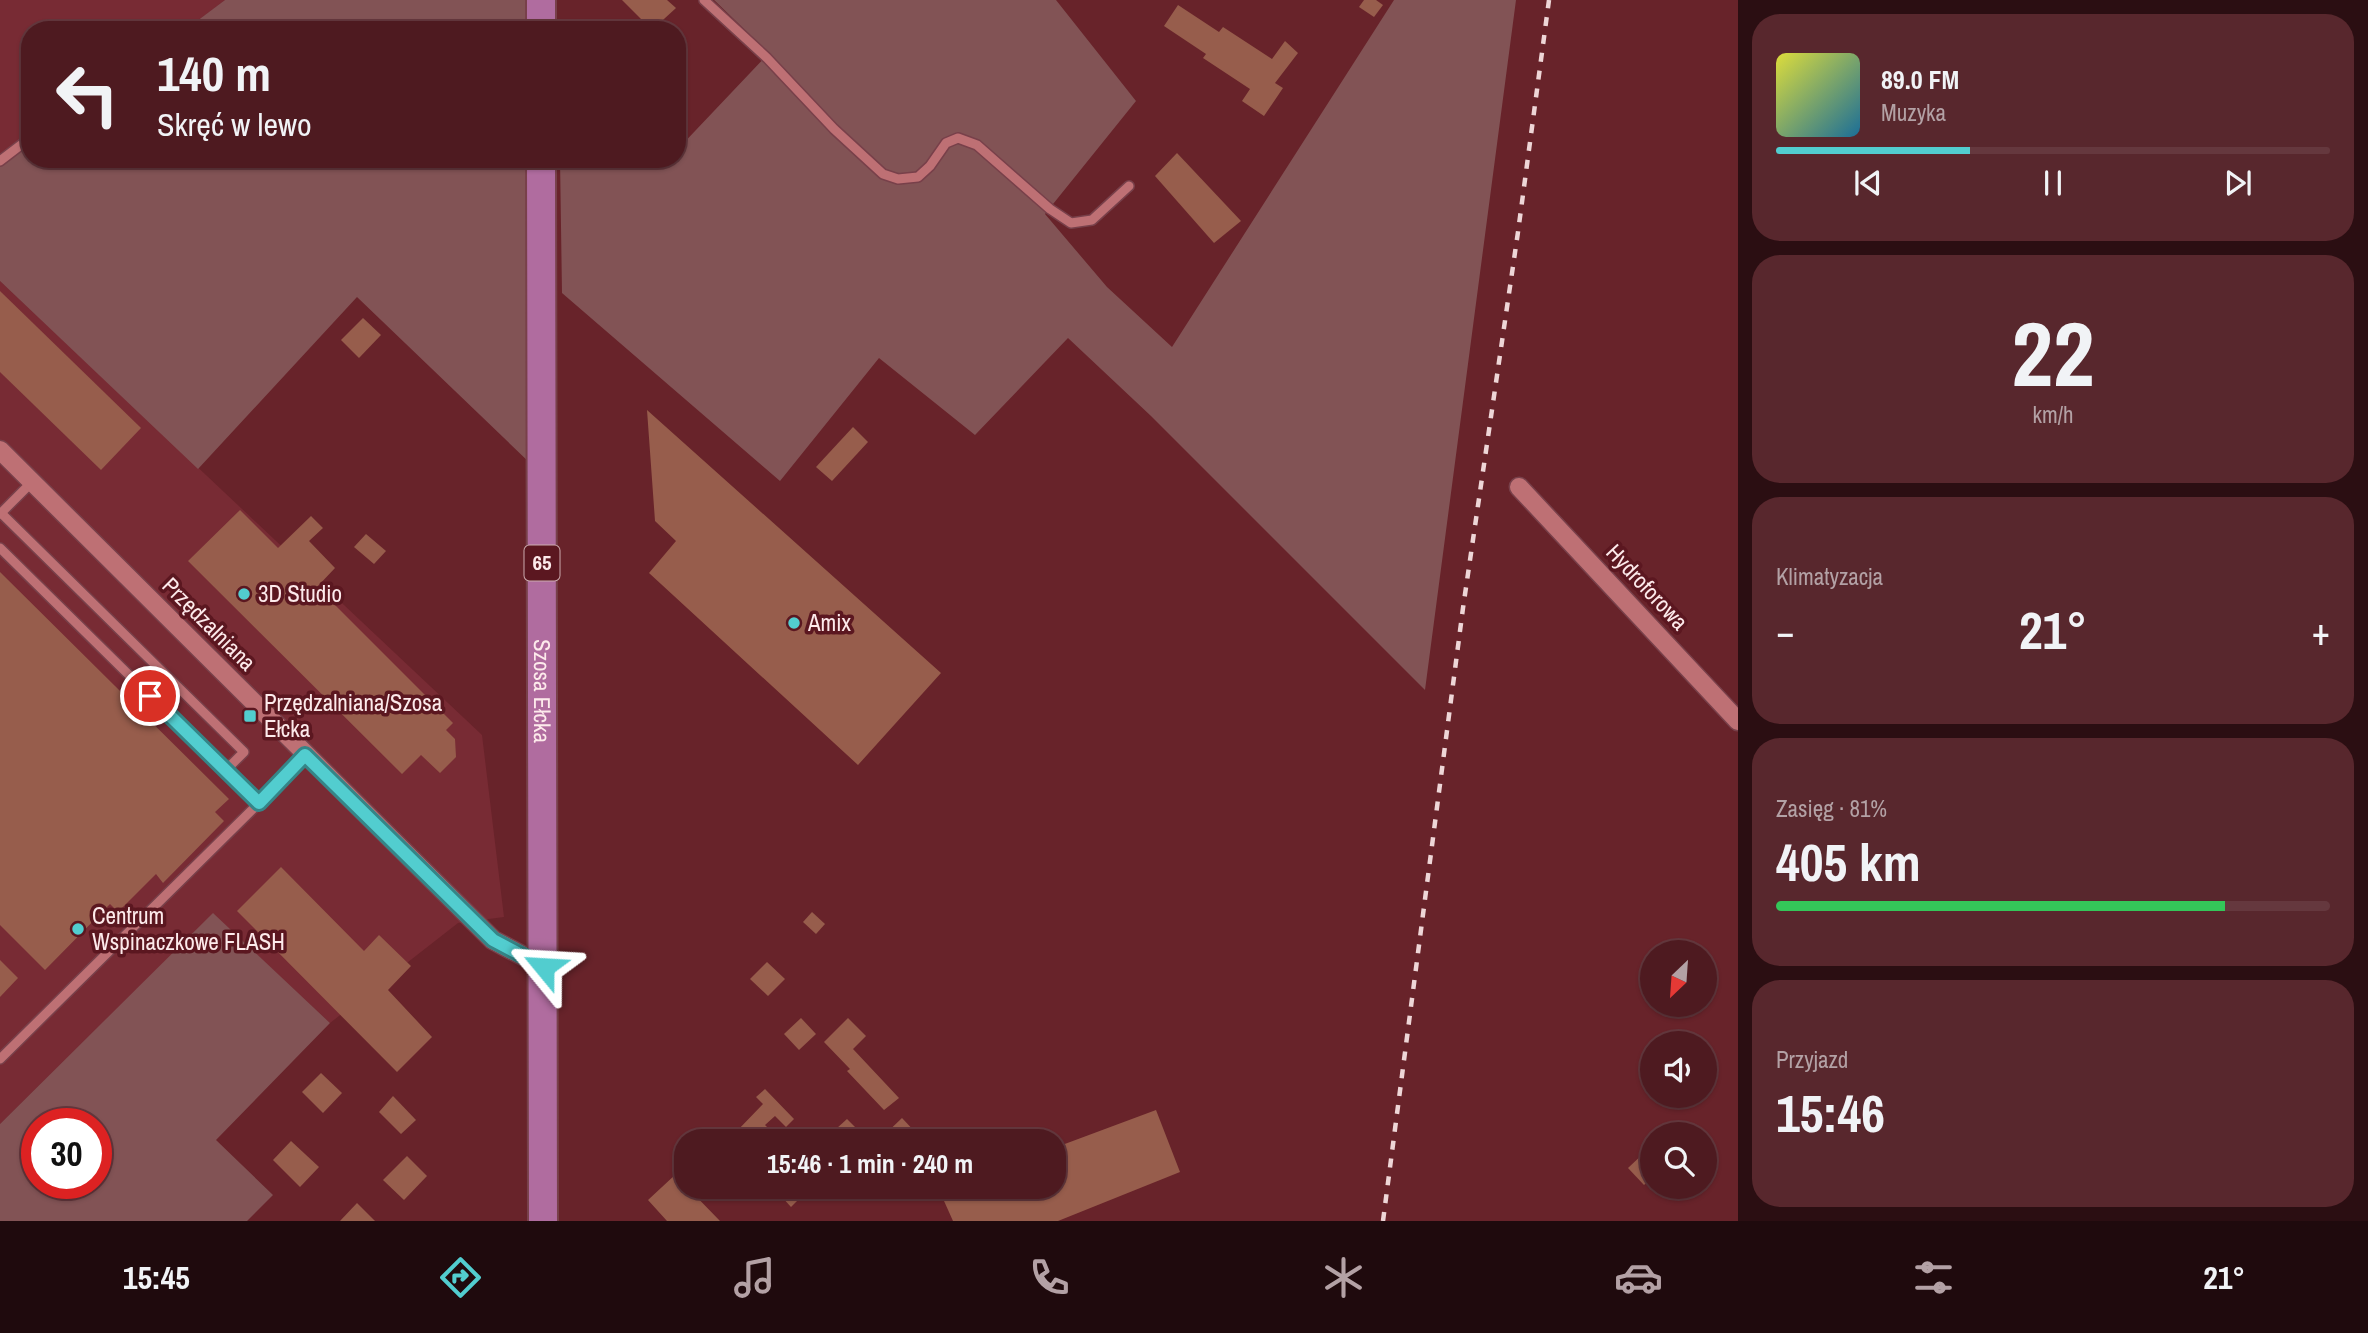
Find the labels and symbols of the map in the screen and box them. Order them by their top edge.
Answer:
street label: Hydroforowa [1600,537,1696,637]
road number: 65 [524,546,560,580]
street label: Przędzalniana [156,570,263,678]
place label: 3D Studio [258,578,342,609]
marker: 3D Studio [236,586,252,602]
place label: Amix [807,607,852,638]
marker: Amix [786,615,802,631]
street label: Szosa Ełcka [527,639,558,743]
pin [120,666,180,726]
place label: Przędzalniana/Szosa Ełcka [264,687,443,744]
marker: Przędzalniana/Szosa Ełcka [242,708,258,724]
place label: Centrum Wspinaczkowe FLASH [92,900,285,957]
marker: Centrum Wspinaczkowe FLASH [70,921,86,937]
position arrow [507,930,581,1004]
north arrow [1640,940,1717,1017]
speed limit sign: 30 [21,1108,112,1199]

